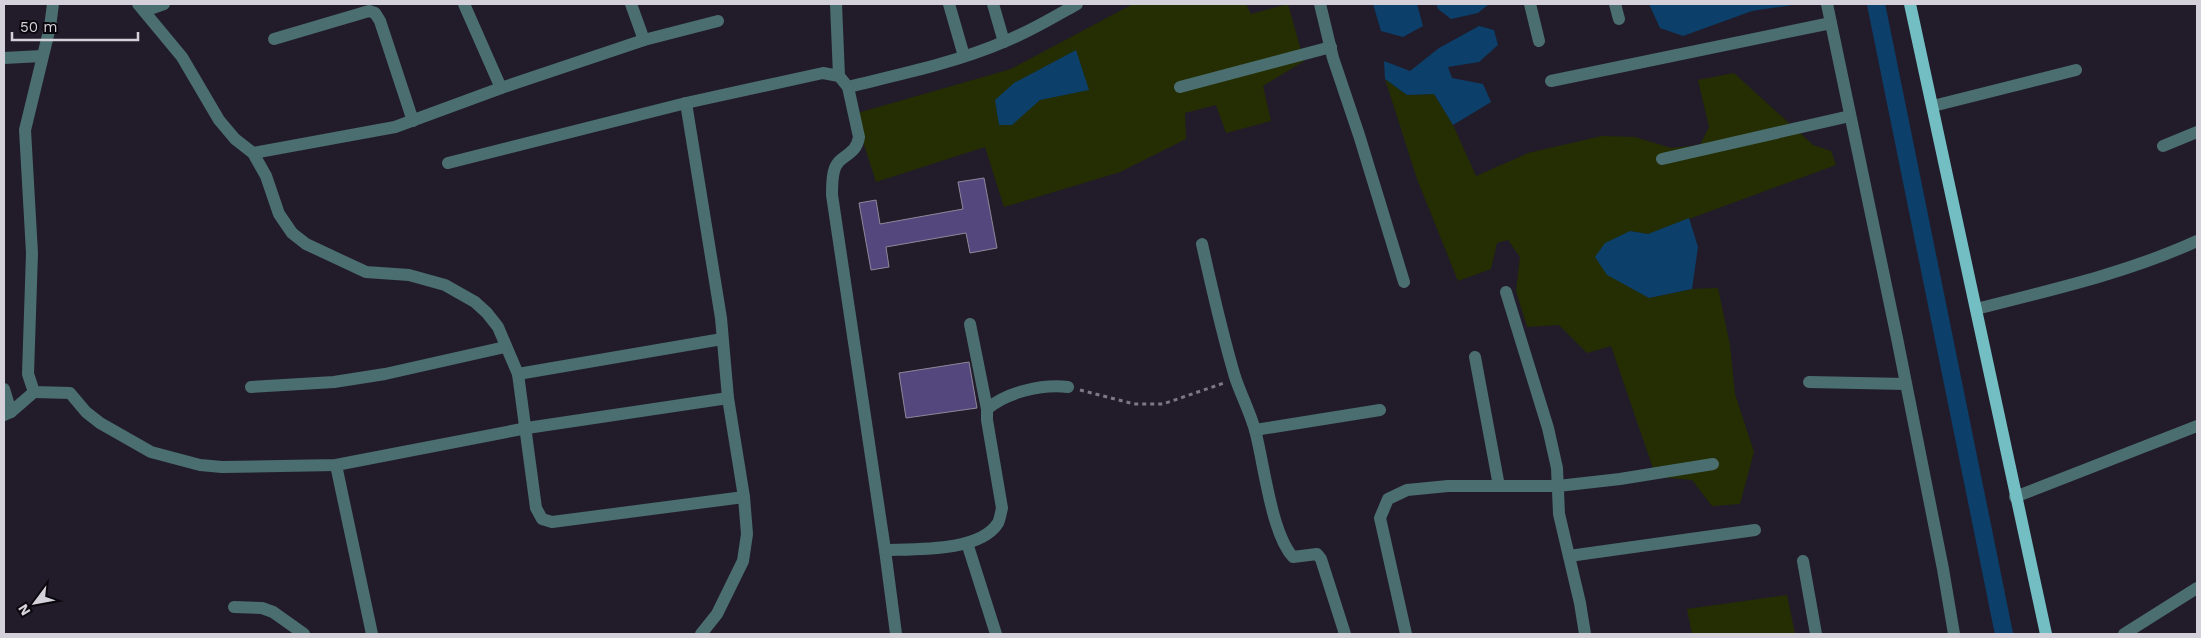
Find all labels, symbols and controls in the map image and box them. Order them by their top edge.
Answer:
scale bar [12,10,139,42]
text: 50 m [20,18,57,36]
north arrow [10,578,60,628]
text: N [14,601,34,619]

